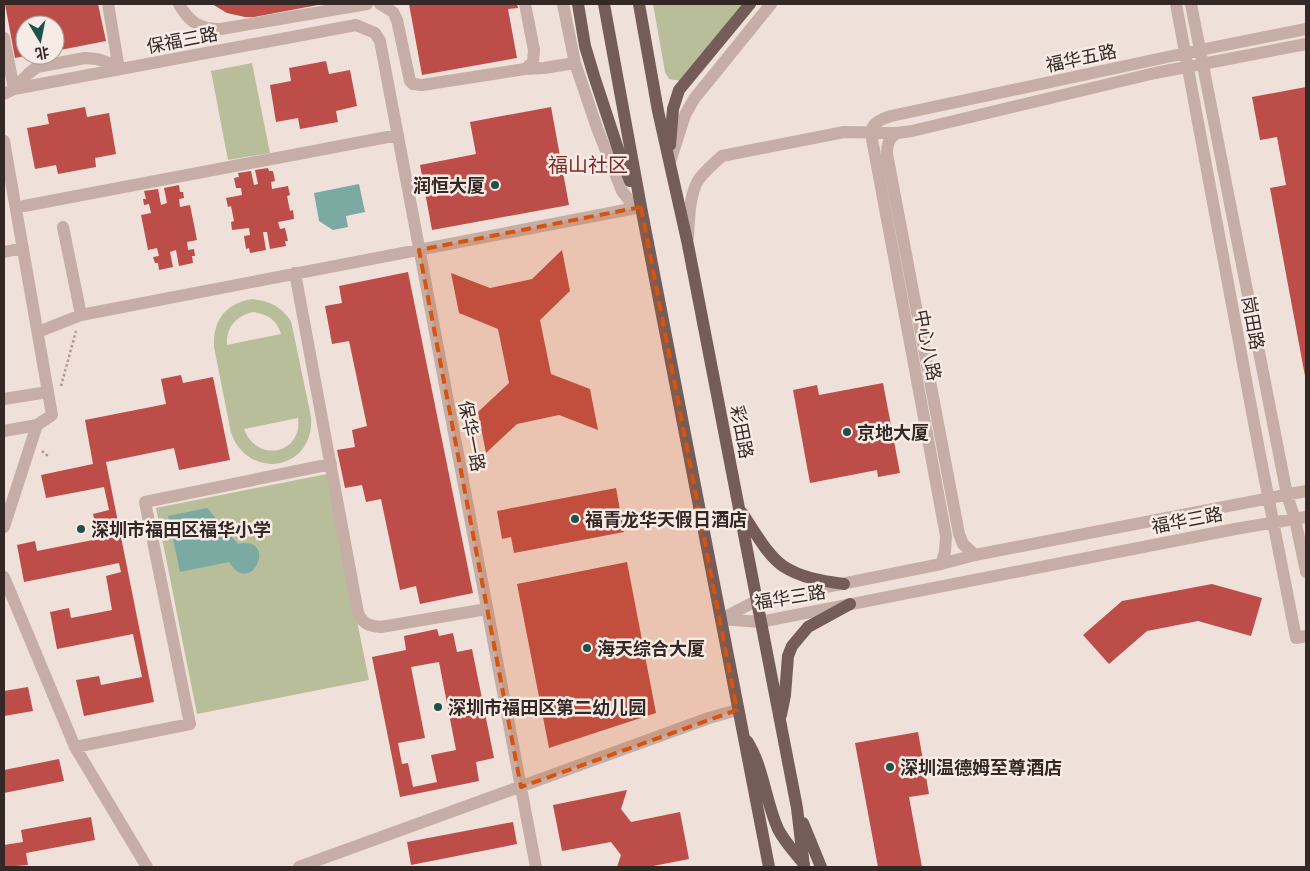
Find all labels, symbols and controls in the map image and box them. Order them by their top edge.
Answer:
north arrow [15,15,65,65]
street label: 保福三路 [145,23,219,57]
street label: 福华五路 [1044,40,1118,76]
text: 北 [34,44,51,63]
district label: 福山社区 [548,153,628,177]
place label: 润恒大厦 [413,175,485,196]
marker: 润恒大厦 [489,179,501,191]
street label: 岗田路 [1238,295,1268,351]
street label: 中心八路 [911,308,945,382]
street label: 保华一路 [455,399,489,473]
street label: 彩田路 [727,403,757,461]
place label: 京地大厦 [857,422,929,443]
marker: 京地大厦 [841,426,853,438]
street label: 福华三路 [1150,503,1224,537]
place label: 福青龙华天假日酒店 [585,509,747,530]
marker: 福青龙华天假日酒店 [569,513,581,525]
place label: 深圳市福田区福华小学 [91,519,271,540]
marker: 深圳市福田区福华小学 [75,523,87,535]
street label: 福华三路 [753,581,827,613]
place label: 海天综合大厦 [597,638,705,659]
marker: 海天综合大厦 [581,642,593,654]
place label: 深圳市福田区第二幼儿园 [448,697,646,718]
marker: 深圳市福田区第二幼儿园 [432,701,444,713]
place label: 深圳温德姆至尊酒店 [900,757,1062,778]
marker: 深圳温德姆至尊酒店 [884,761,896,773]

